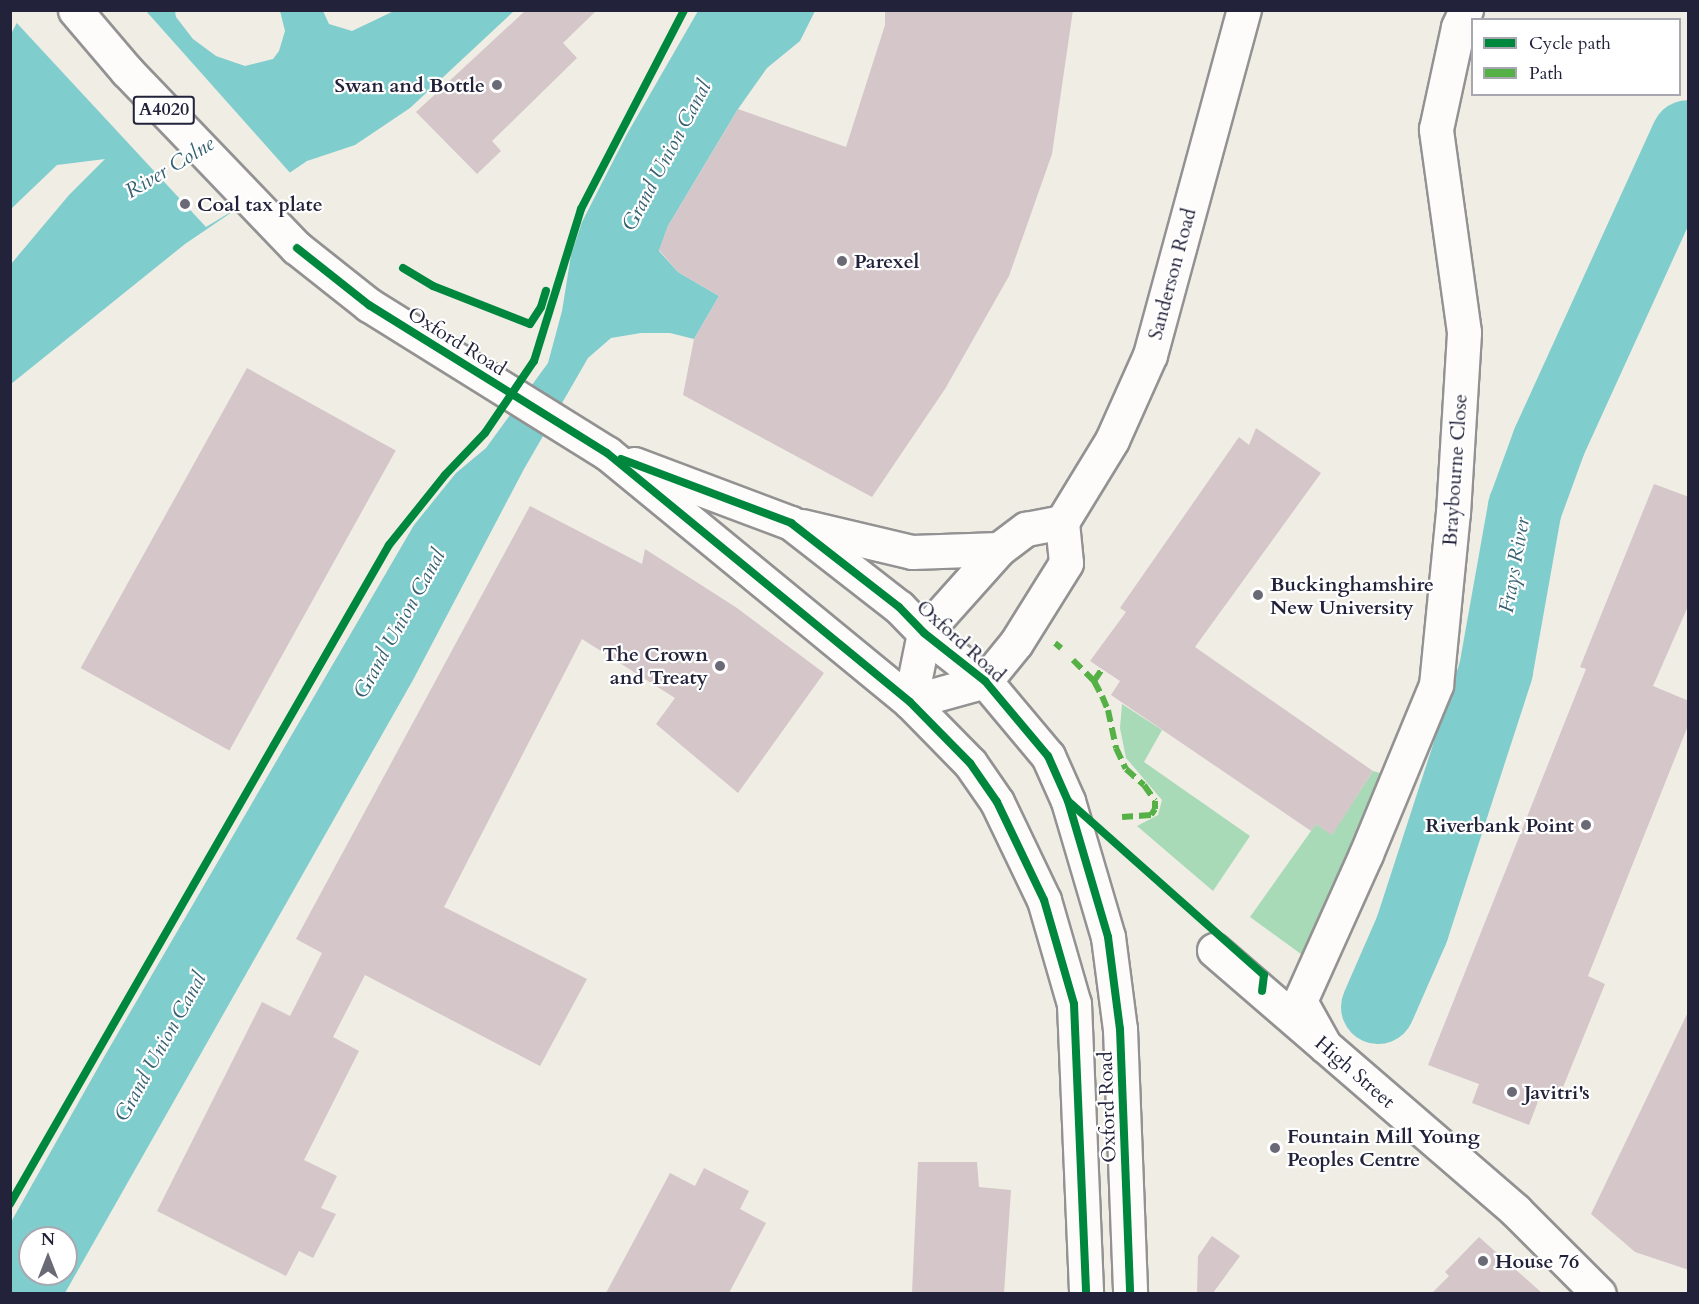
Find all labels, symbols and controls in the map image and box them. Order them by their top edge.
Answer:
legend [1471,18,1681,96]
text: Cycle path [1529,31,1611,56]
text: Path [1529,61,1563,86]
place label: Swan and Bottle [334,73,485,97]
water label: Grand Union Canal [617,77,717,235]
marker: Swan and Bottle [490,78,504,92]
road number: A4020 [132,95,195,125]
water label: River Colne [121,132,219,204]
place label: Coal tax plate [197,192,323,216]
marker: Coal tax plate [178,197,192,211]
street label: Sanderson Road [1143,206,1201,342]
place label: Parexel [854,249,919,273]
marker: Parexel [835,254,849,268]
street label: Oxford Road [403,301,511,381]
street label: Braybourne Close [1438,393,1472,547]
water label: Frays River [1494,515,1536,615]
water label: Grand Union Canal [349,545,451,703]
place label: Buckinghamshire New University [1270,572,1434,619]
marker: Buckinghamshire New University [1251,588,1265,602]
street label: Oxford Road [912,595,1010,687]
place label: The Crown and Treaty [602,642,708,689]
marker: The Crown and Treaty [713,659,727,673]
place label: Riverbank Point [1425,813,1574,837]
marker: Riverbank Point [1579,818,1593,832]
water label: Grand Union Canal [110,968,212,1126]
street label: High Street [1310,1031,1400,1113]
street label: Oxford Road [1093,1051,1121,1163]
place label: Javitri's [1524,1080,1590,1104]
marker: Javitri's [1505,1085,1519,1099]
place label: Fountain Mill Young Peoples Centre [1287,1124,1480,1171]
marker: Fountain Mill Young Peoples Centre [1268,1141,1282,1155]
north arrow [18,1226,78,1286]
text: N [41,1229,55,1251]
place label: House 76 [1495,1249,1579,1273]
marker: House 76 [1476,1254,1490,1268]

